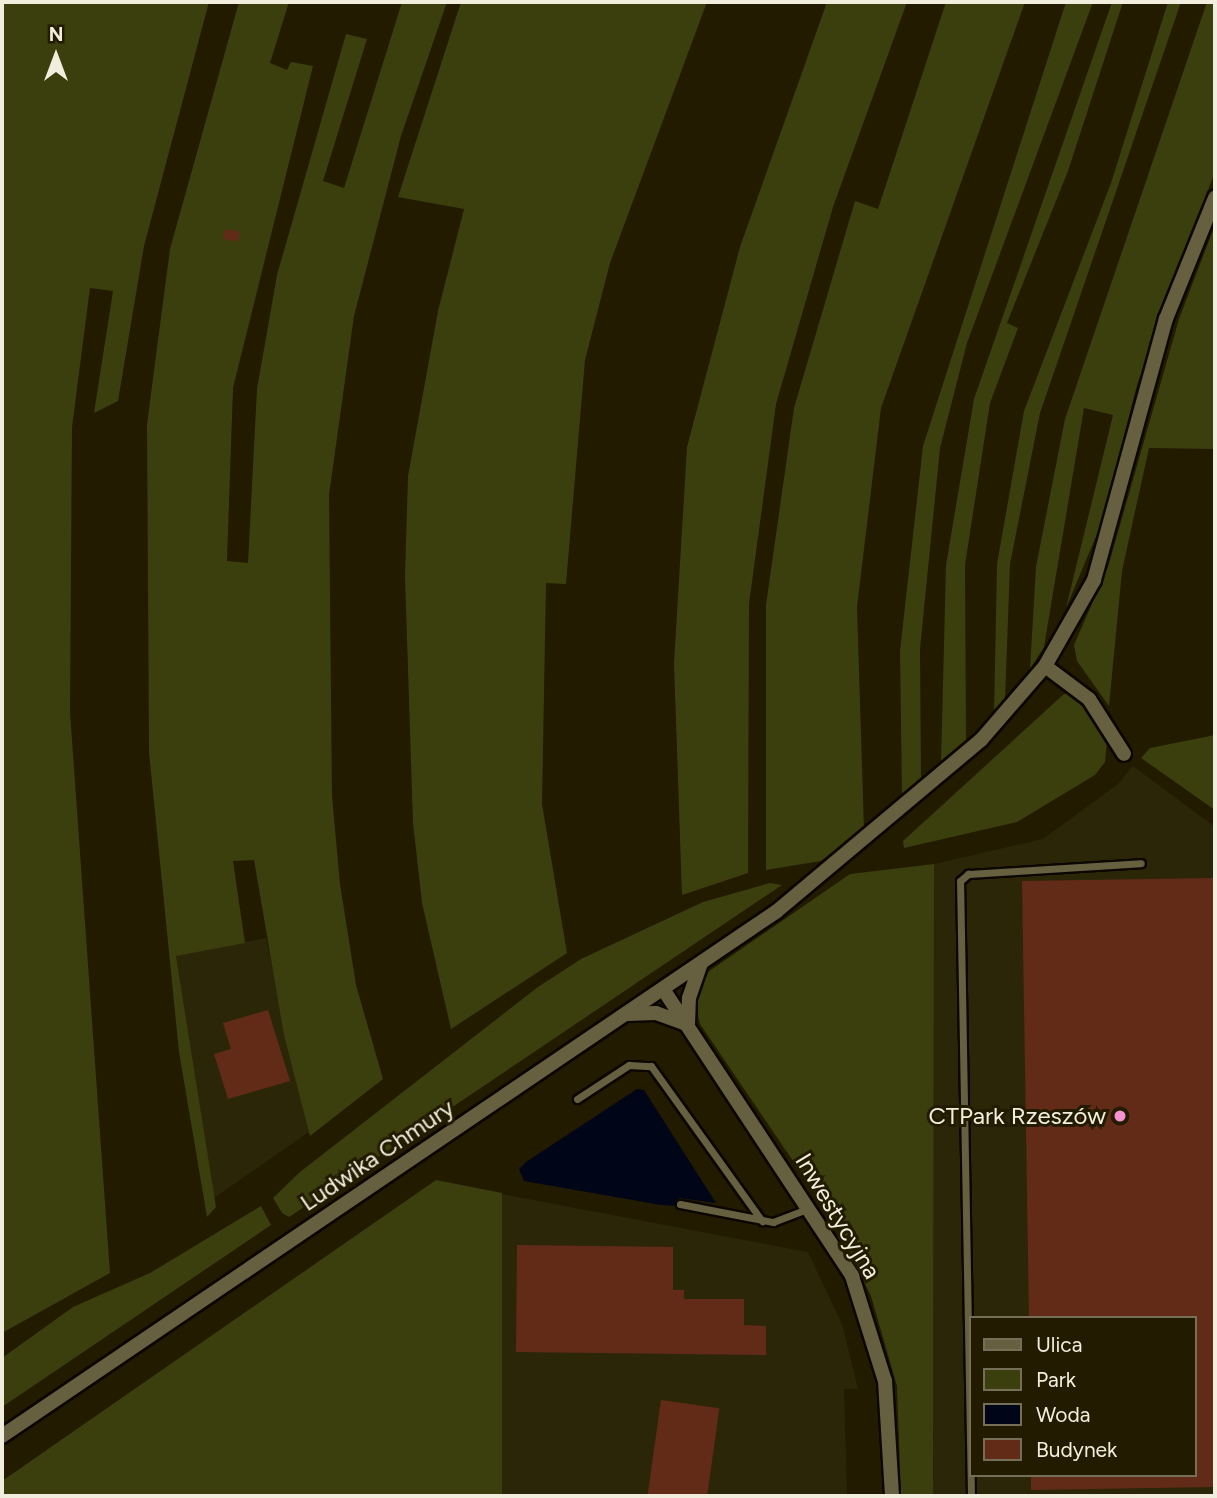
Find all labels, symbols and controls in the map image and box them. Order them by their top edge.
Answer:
north arrow [21,21,91,91]
text: N [49,23,63,46]
street label: Ludwika Chmury [295,1093,459,1217]
place label: CTPark Rzeszów [929,1102,1106,1130]
marker: CTPark Rzeszów [1112,1108,1128,1124]
street label: Inwestycyjna [789,1148,887,1284]
legend [968,1316,1196,1477]
text: Ulica [1036,1332,1082,1357]
text: Park [1036,1367,1076,1392]
text: Woda [1036,1402,1091,1427]
text: Budynek [1036,1437,1117,1462]

